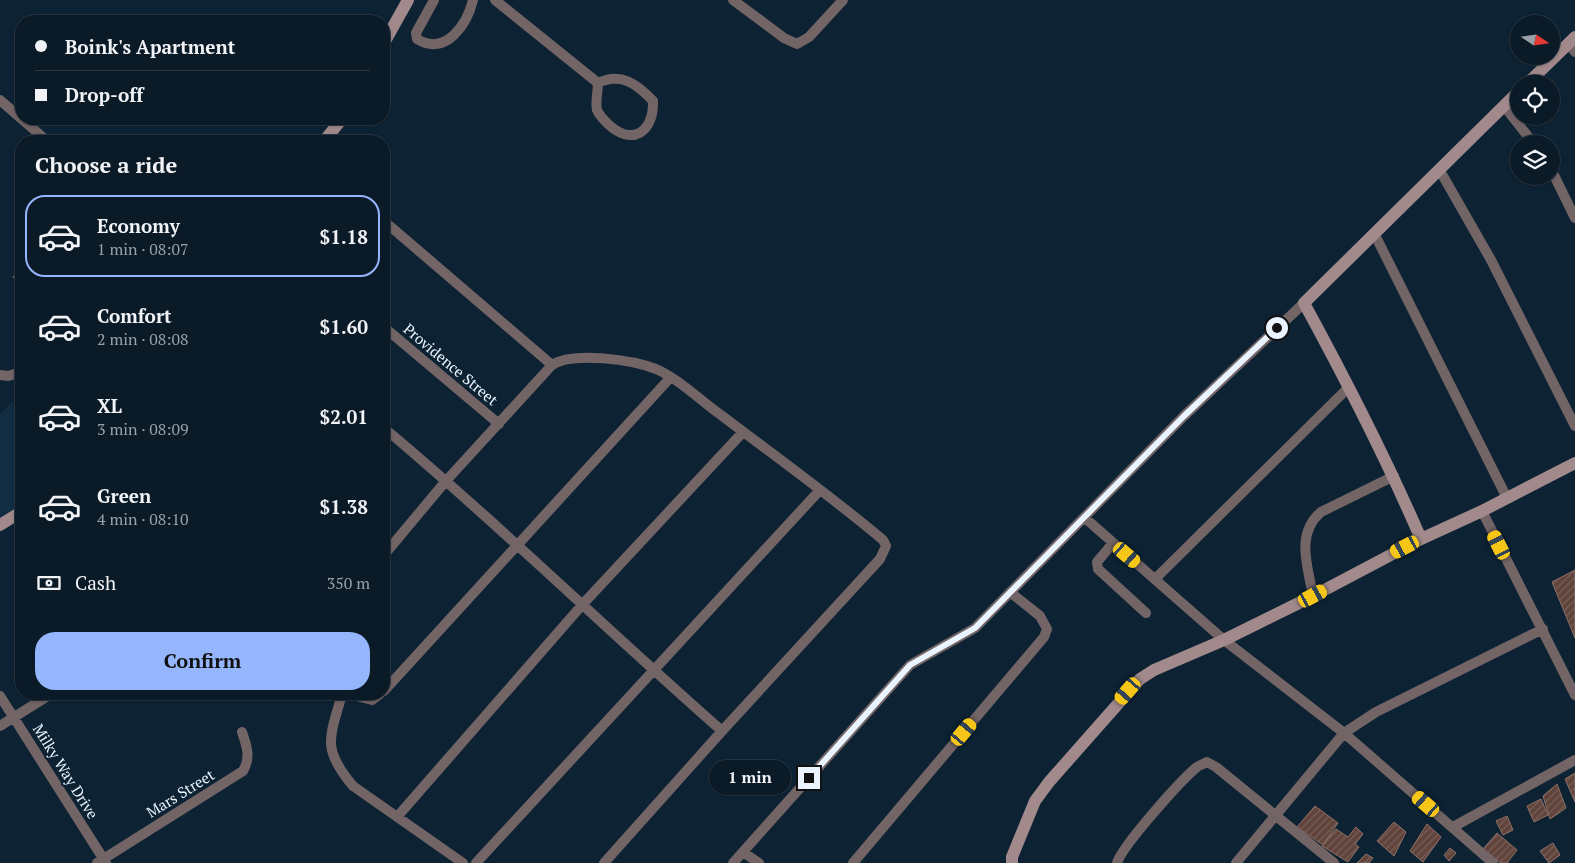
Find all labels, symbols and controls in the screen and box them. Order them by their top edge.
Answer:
north arrow [1510,15,1560,65]
map controls [1510,15,1560,185]
text: Boink's Apartment [65,34,235,59]
button: locate [1510,75,1560,125]
text: Drop-off [65,82,143,107]
button: layers [1510,135,1560,185]
text: Choose a ride [35,150,177,179]
text: Economy [97,213,180,238]
icon: car [37,214,82,259]
text: $1.18 [319,224,368,249]
text: 1 min · 08:07 [97,238,189,260]
text: Comfort [97,303,172,328]
icon: car [37,304,82,349]
text: $1.60 [319,314,368,339]
route start [1266,317,1288,339]
street label: Providence Street [400,319,503,410]
text: 2 min · 08:08 [97,328,189,350]
text: XL [97,393,122,418]
icon: car [37,394,82,439]
text: $2.01 [319,404,368,429]
text: 3 min · 08:09 [97,418,189,440]
text: Green [97,483,151,508]
icon: car [37,484,82,529]
text: $1.38 [319,494,368,519]
text: 4 min · 08:10 [97,508,189,530]
car [1485,528,1512,562]
car [1388,533,1421,561]
car [1110,539,1143,571]
icon: cash [35,569,63,597]
text: Cash [75,570,116,595]
text: 350 m [327,572,370,594]
car [1296,582,1329,610]
button: Confirm [35,632,370,690]
car [1112,675,1143,707]
car [948,716,979,748]
street label: Milky Way Drive [29,720,103,822]
callout: 1 min [709,760,792,796]
street label: Mars Street [142,764,218,822]
text: 1 min [728,766,772,788]
route end [798,767,820,789]
car [1409,788,1442,820]

